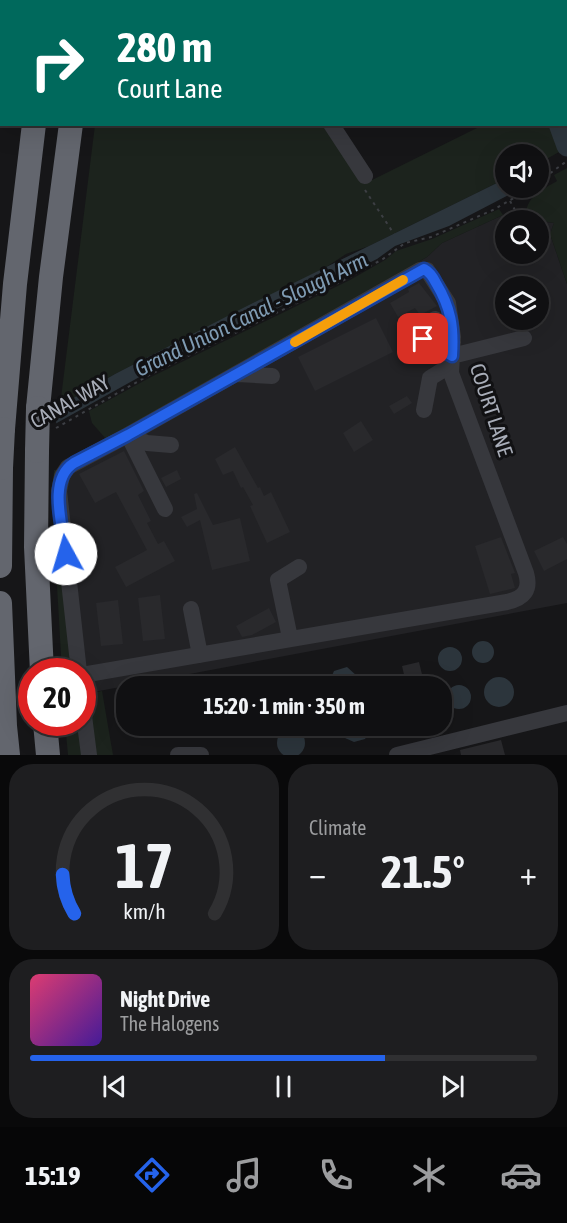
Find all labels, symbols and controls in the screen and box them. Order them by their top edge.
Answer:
text: 280 m [117,23,212,71]
icon: right [18,24,96,102]
text: Court Lane [117,73,222,104]
map controls [495,144,549,330]
button: sound [495,144,549,198]
button: search [495,210,549,264]
water label: Grand Union Canal - Slough Arm [130,246,372,382]
button: layers [495,276,549,330]
pin [397,313,448,364]
icon: arrive [406,322,439,355]
street label: COURT LANE [466,360,518,459]
street label: CANAL WAY [26,369,114,433]
position arrow [34,522,98,586]
speed limit sign: 20 [18,658,96,736]
text: 15:20 · 1 min · 350 m [203,693,365,719]
text: Climate [309,816,366,839]
text: 17 [115,830,173,901]
text: 21.5° [381,846,465,898]
text: − [309,854,326,892]
text: + [520,854,537,892]
text: km/h [123,899,165,924]
text: Night Drive [120,986,210,1012]
text: The Halogens [120,1012,219,1035]
icon: previous [98,1070,131,1103]
icon: pause [267,1070,300,1103]
icon: next [436,1070,469,1103]
icon: directions [131,1154,173,1196]
icon: music [223,1154,265,1196]
icon: phone [315,1154,357,1196]
icon: climate [408,1154,450,1196]
icon: car [500,1154,542,1196]
text: 15:19 [25,1160,81,1191]

